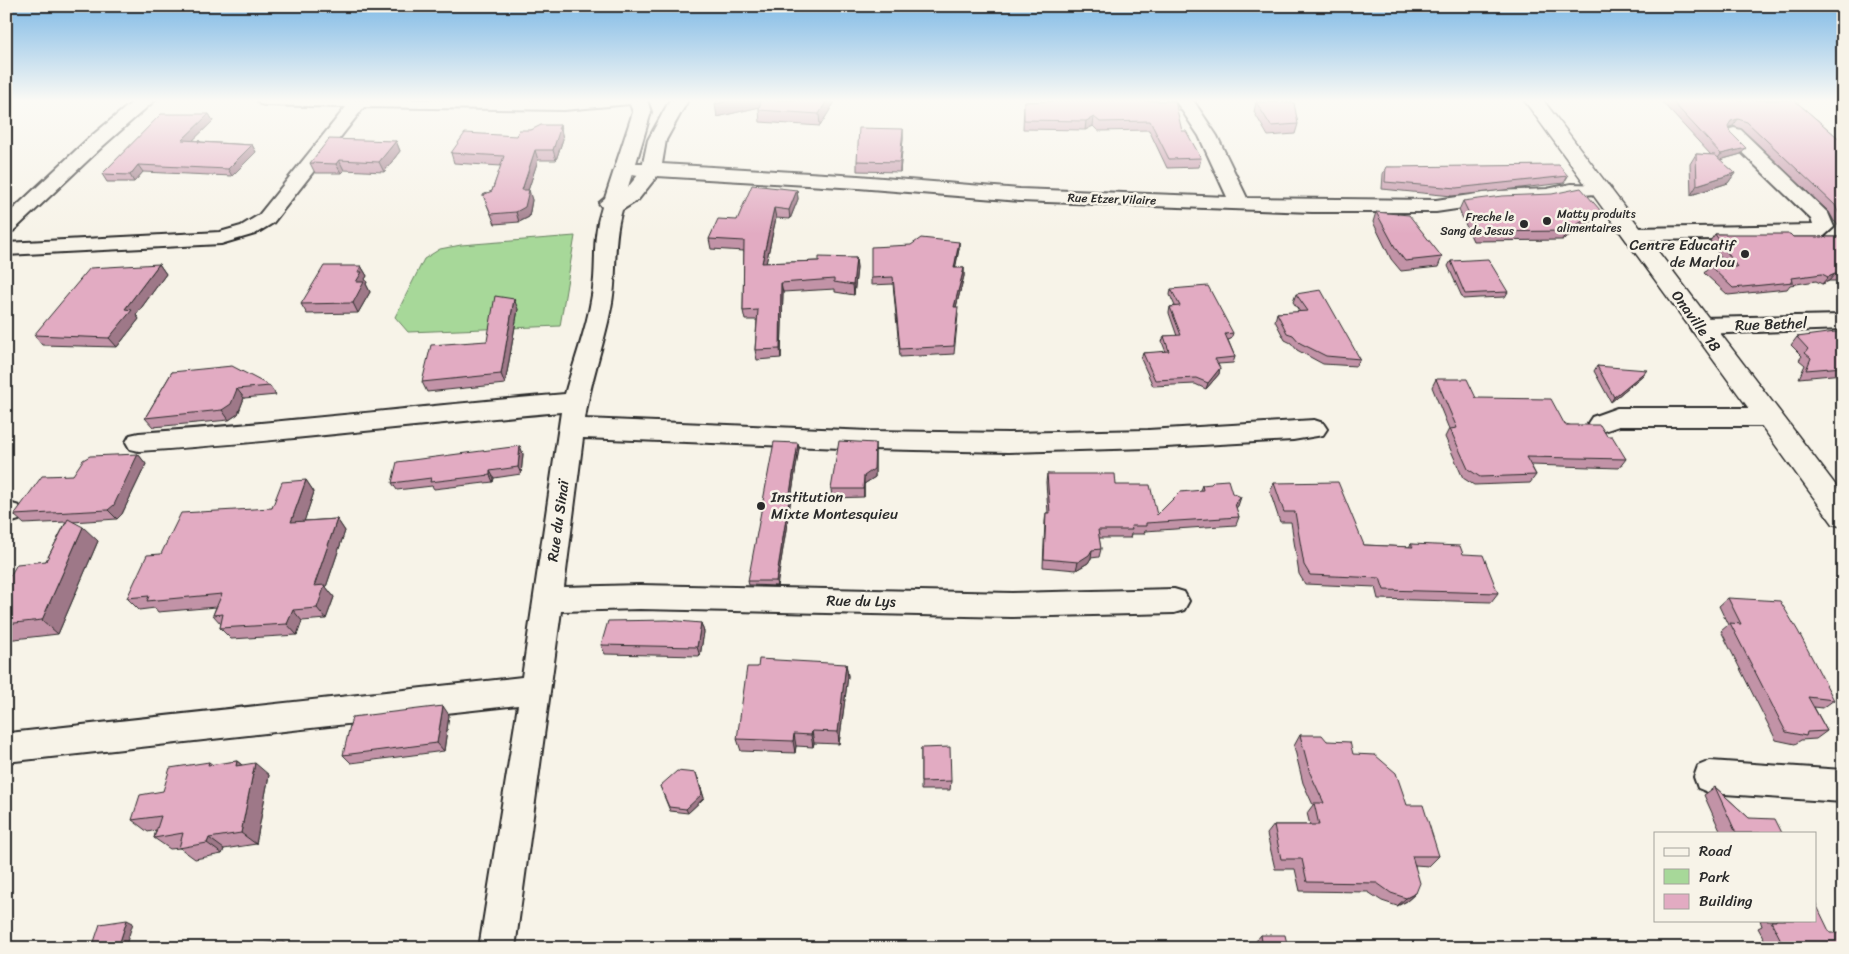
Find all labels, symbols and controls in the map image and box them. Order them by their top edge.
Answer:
street label: Rue Etzer Vilaire [1067,186,1157,212]
place label: Matty produits alimentaires [1557,203,1636,239]
place label: Freche le Sang de Jesus [1440,206,1514,242]
marker: Matty produits alimentaires [1541,215,1553,227]
marker: Freche le Sang de Jesus [1518,218,1530,230]
place label: Centre Educatif de Marlou [1629,232,1737,275]
marker: Centre Educatif de Marlou [1739,248,1751,260]
street label: Onaville 18 [1664,284,1728,358]
street label: Rue Bethel [1735,310,1808,338]
street label: Rue du Sinaï [539,476,577,563]
place label: Institution Mixte Montesquieu [770,484,898,527]
marker: Institution Mixte Montesquieu [755,500,767,512]
street label: Rue du Lys [826,587,897,615]
legend [1654,832,1816,922]
text: Road [1699,838,1732,864]
text: Park [1699,864,1730,890]
text: Building [1699,888,1753,914]

